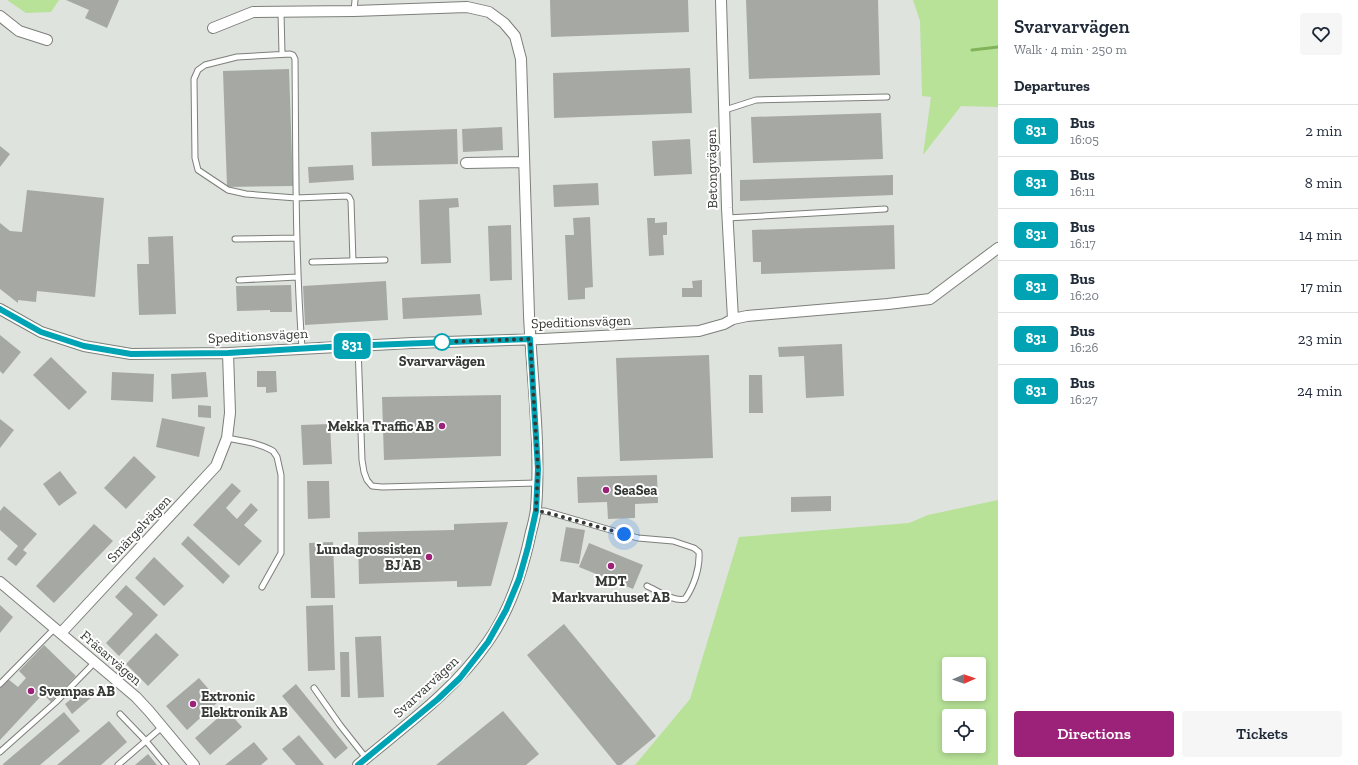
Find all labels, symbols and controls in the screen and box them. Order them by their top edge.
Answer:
button: heart [1300,13,1342,55]
text: Svarvarvägen [1014,15,1130,38]
text: Walk · 4 min · 250 m [1014,42,1127,57]
text: Departures [1014,77,1090,95]
text: Bus [1070,114,1095,132]
text: 831 [1026,122,1046,139]
text: 2 min [1305,122,1342,140]
street label: Betongvägen [703,129,721,209]
text: 16:05 [1070,132,1099,147]
text: Bus [1070,166,1095,184]
text: 831 [1026,174,1046,191]
text: 8 min [1305,174,1342,192]
text: 16:11 [1070,184,1095,199]
text: Bus [1070,218,1095,236]
text: 831 [1026,226,1046,243]
text: 14 min [1299,226,1342,244]
text: 16:17 [1070,236,1096,251]
text: Bus [1070,270,1095,288]
text: 831 [1026,278,1046,295]
text: 17 min [1300,278,1342,296]
text: 16:20 [1070,288,1099,303]
street label: Speditionsvägen [531,312,631,332]
text: Bus [1070,322,1095,340]
street label: Speditionsvägen [208,325,308,347]
text: 831 [1026,330,1046,347]
text: 23 min [1298,330,1342,348]
line badge: 831 [329,333,375,359]
marker: Svarvarvägen [433,333,451,351]
text: 831 [342,337,362,354]
text: 16:26 [1070,340,1098,355]
place label: Svarvarvägen [399,353,486,370]
text: Bus [1070,374,1095,392]
text: 831 [1026,382,1046,399]
text: 24 min [1297,382,1342,400]
text: 16:27 [1070,392,1098,407]
place label: Mekka Traffic AB [328,418,434,435]
marker: Mekka Traffic AB [437,421,447,431]
place label: SeaSea [614,482,657,499]
marker: SeaSea [601,485,611,495]
street label: Smärgelvägen [103,492,175,566]
your location [614,524,634,544]
place label: Lundagrossisten BJ AB [316,541,422,574]
marker: Lundagrossisten BJ AB [424,552,434,562]
marker: MDT Markvaruhuset AB [606,561,616,571]
place label: MDT Markvaruhuset AB [552,573,670,606]
street label: Fräsarvägen [77,627,145,689]
street label: Svarvarvägen [390,652,462,722]
north arrow [942,657,986,701]
map controls [942,657,986,753]
place label: Svempas AB [39,683,115,700]
marker: Svempas AB [26,686,36,696]
place label: Extronic Elektronik AB [201,688,288,721]
marker: Extronic Elektronik AB [188,699,198,709]
button: locate [942,709,986,753]
button: Directions [1014,711,1174,757]
button: Tickets [1182,711,1342,757]

